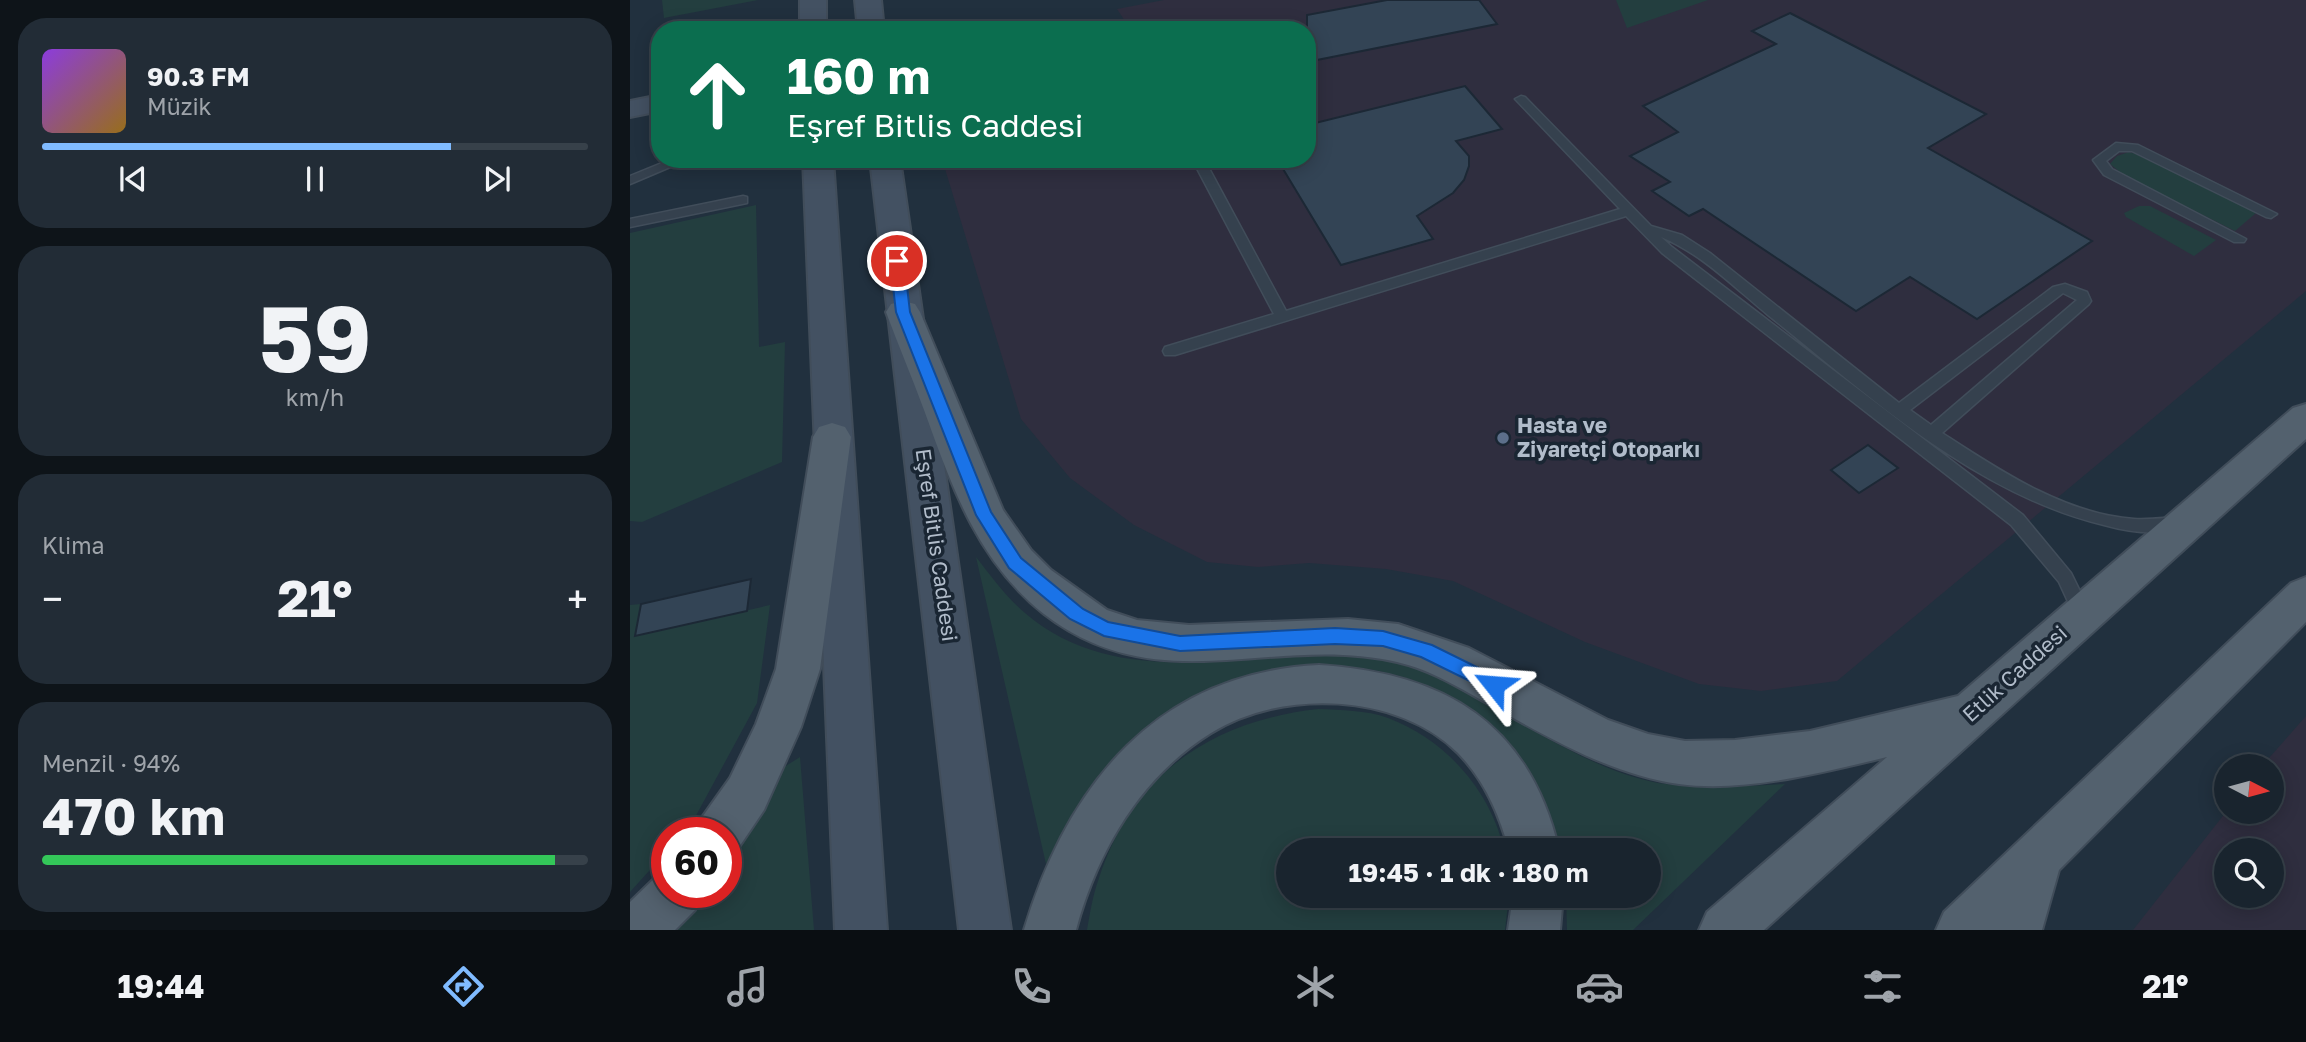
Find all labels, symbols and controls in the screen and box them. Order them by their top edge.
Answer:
text: 160 m [787,46,930,105]
icon: ahead [672,49,763,140]
text: 90.3 FM [147,61,250,92]
text: Müzik [147,92,212,120]
text: Eşref Bitlis Caddesi [787,106,1083,144]
icon: previous [114,160,152,198]
icon: pause [296,160,334,198]
icon: next [478,160,516,198]
pin [867,231,927,291]
icon: arrive [878,242,916,280]
text: 59 [258,283,372,392]
text: km/h [286,383,344,411]
place label: Hasta ve Ziyaretçi Otoparkı [1517,412,1700,462]
marker: Hasta ve Ziyaretçi Otoparkı [1495,430,1511,446]
street label: Eşref Bitlis Caddesi [911,447,963,643]
text: Klima [42,531,105,559]
text: 21° [277,566,353,628]
text: − [42,576,63,621]
text: + [567,576,588,621]
street label: Etlik Caddesi [1957,620,2072,727]
position arrow [1457,648,1531,722]
text: Menzil · 94% [42,749,180,777]
north arrow [2214,754,2284,824]
map controls [2214,754,2284,908]
text: 470 km [42,784,225,846]
speed limit sign: 60 [651,817,742,908]
button: search [2214,838,2284,908]
text: 19:45 · 1 dk · 180 m [1348,857,1589,888]
icon: directions [439,962,488,1011]
icon: music [723,962,772,1011]
icon: phone [1007,962,1056,1011]
icon: climate [1291,962,1340,1011]
icon: car [1575,962,1624,1011]
icon: filters [1858,962,1907,1011]
text: 19:44 [117,967,204,1005]
text: 21° [2142,967,2189,1005]

